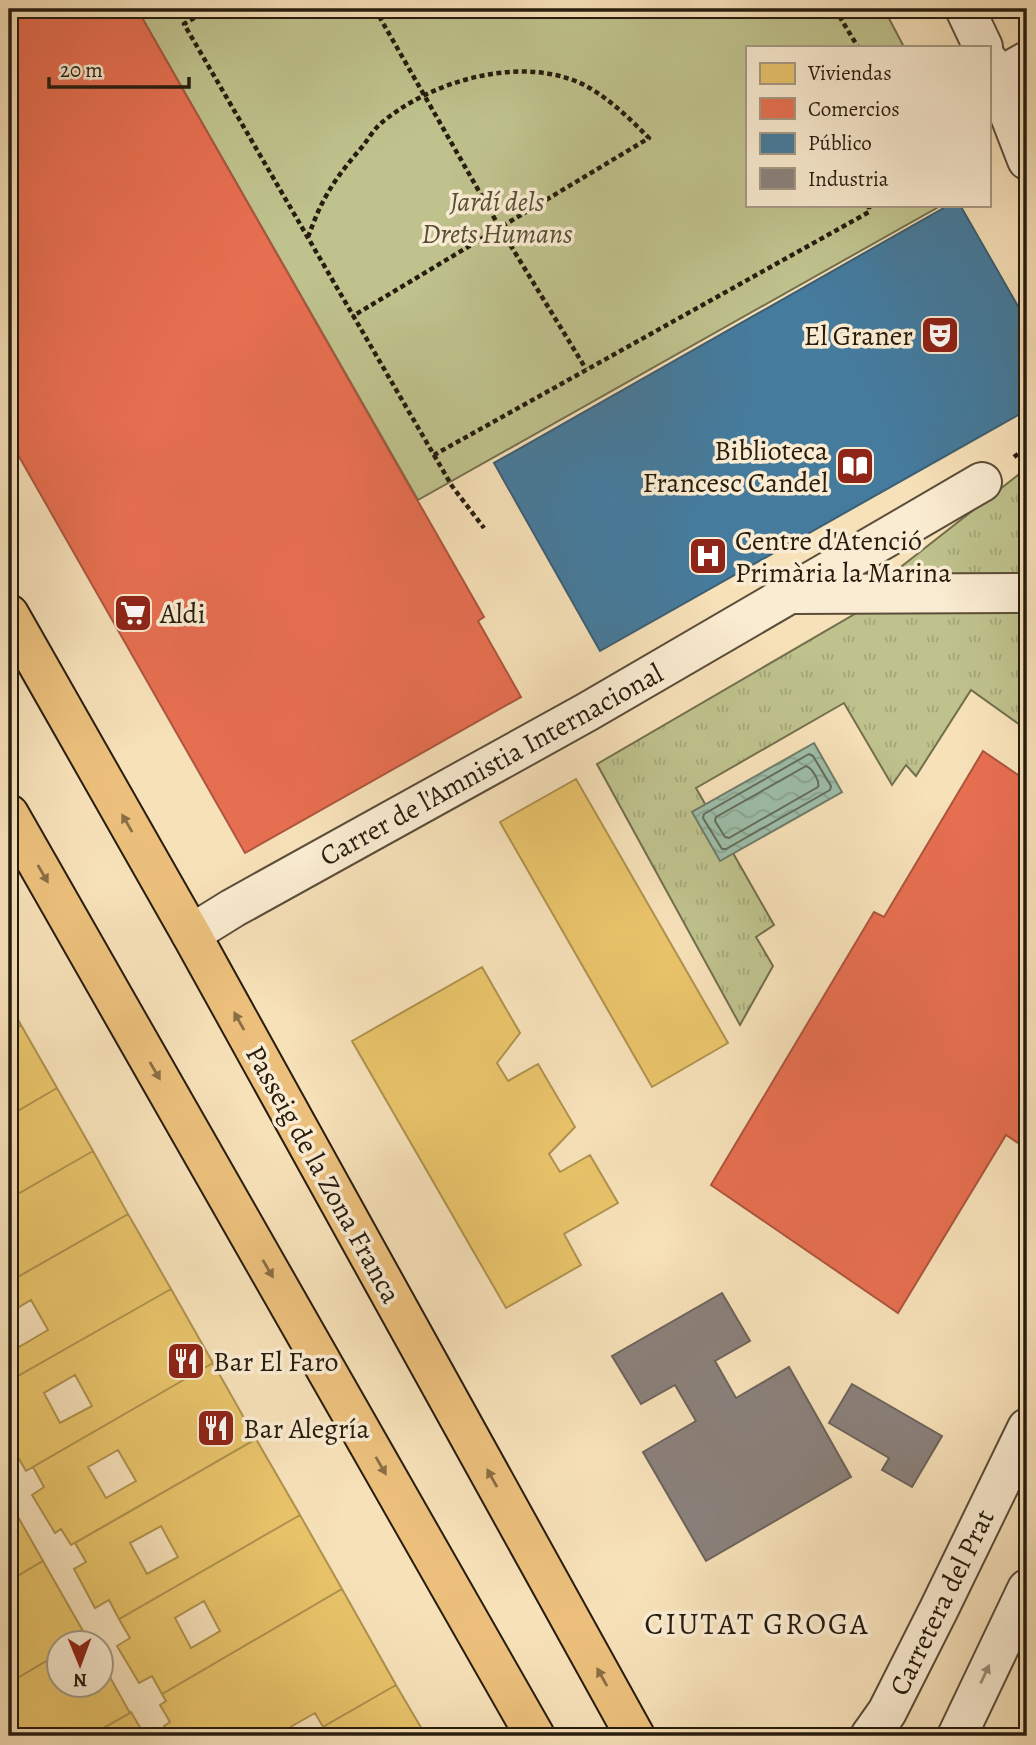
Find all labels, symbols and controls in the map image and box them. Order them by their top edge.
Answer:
scale bar [49,46,189,90]
legend [746,46,990,206]
text: 20 m [60,56,103,84]
text: Viviendas [807,59,892,87]
text: Comercios [808,95,900,123]
text: Público [808,129,872,157]
text: Industria [808,165,889,193]
park label: Jardí dels Drets Humans [422,183,573,253]
theatre icon: El Graner [919,314,961,356]
place label: El Graner [804,317,913,355]
place label: Biblioteca Francesc Candel [642,432,828,502]
library icon: Biblioteca Francesc Candel [834,445,876,487]
place label: Centre d'Atenció Primària la Marina [735,522,951,592]
hospital icon: Centre d'Atenció Primària la Marina [687,535,729,577]
supermarket icon: Aldi [112,592,154,634]
place label: Aldi [159,595,206,633]
street label: Carrer de l'Amnistia Internacional [313,654,670,875]
one-way arrow [121,814,133,833]
one-way arrow [37,864,49,883]
one-way arrow [233,1012,245,1031]
street label: Passeig de la Zona Franca [236,1039,410,1310]
one-way arrow [149,1062,162,1081]
one-way arrow [262,1259,274,1278]
restaurant icon: Bar El Faro [165,1340,207,1382]
place label: Bar El Faro [213,1343,339,1381]
restaurant icon: Bar Alegría [195,1407,237,1449]
place label: Bar Alegría [243,1410,370,1448]
one-way arrow [375,1457,387,1476]
one-way arrow [486,1468,498,1487]
street label: Carretera del Prat [880,1503,1003,1702]
district label: CIUTAT GROGA [644,1604,870,1644]
north arrow [46,1630,116,1700]
one-way arrow [979,1664,991,1684]
text: N [73,1667,87,1693]
one-way arrow [596,1667,608,1686]

